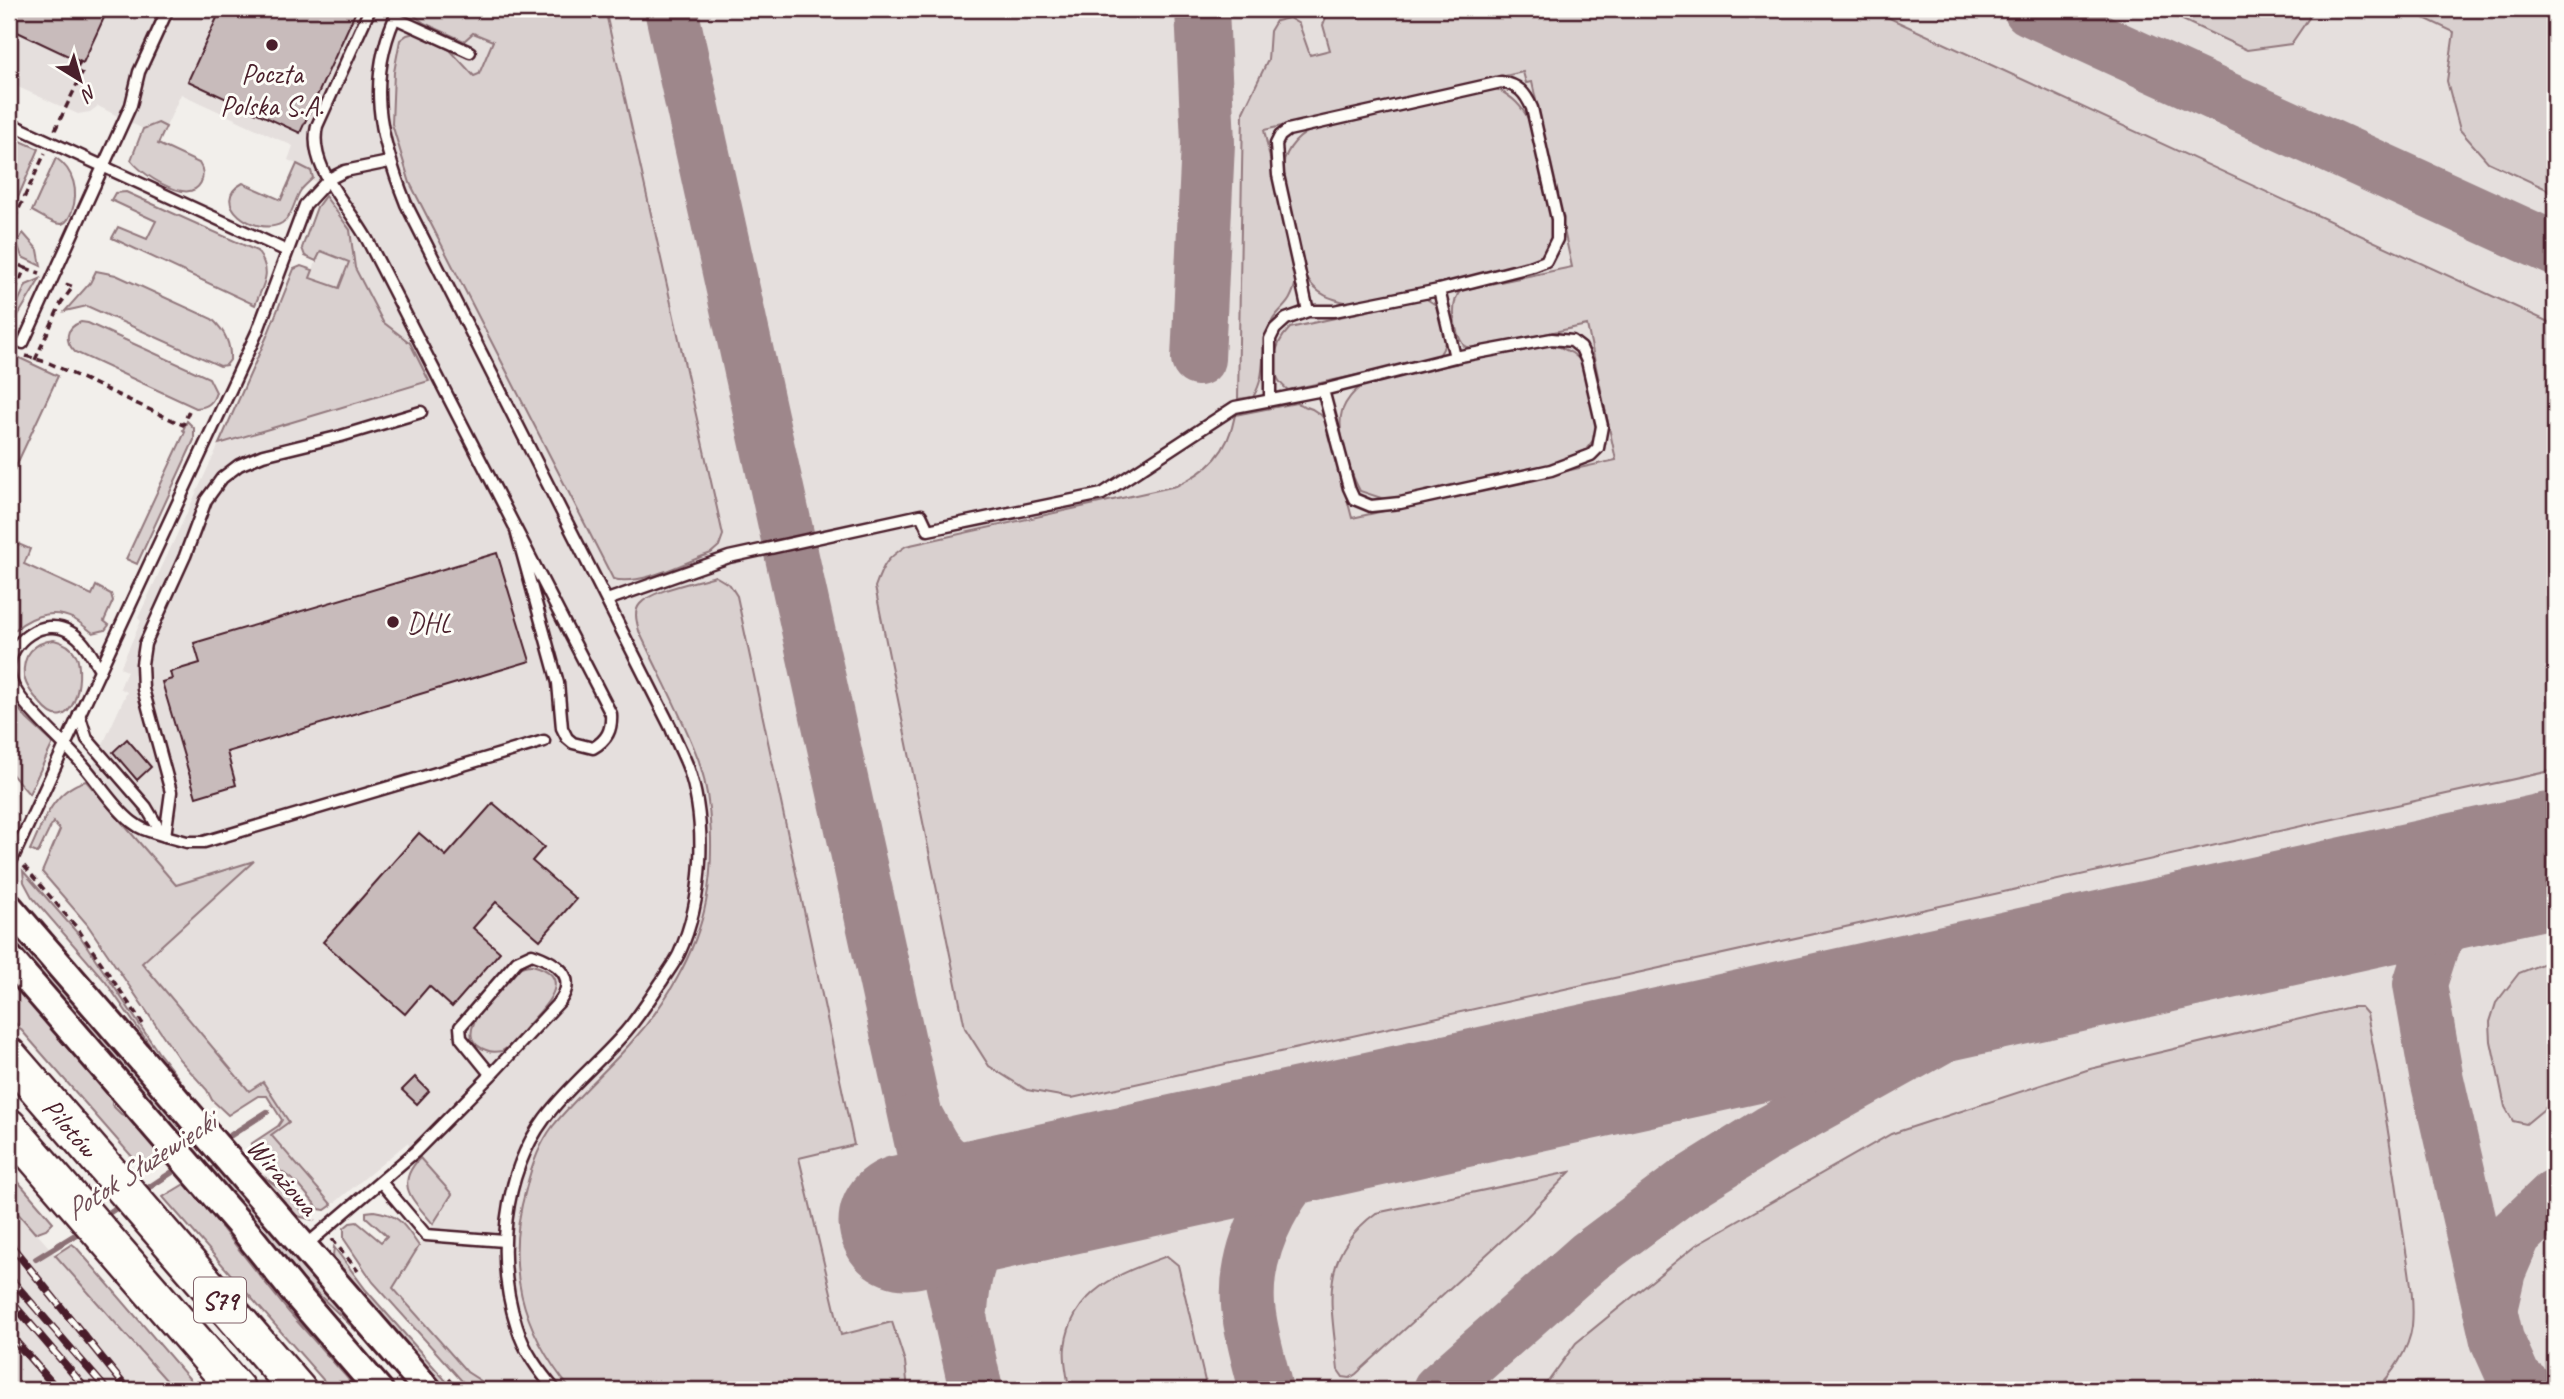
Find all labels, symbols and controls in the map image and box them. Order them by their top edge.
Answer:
marker: Poczta Polska S.A. [264,37,280,53]
north arrow [46,46,116,116]
place label: Poczta Polska S.A. [220,56,324,123]
text: N [75,80,102,108]
place label: DHL [407,605,452,640]
marker: DHL [385,614,401,630]
street label: Pilotów [35,1091,107,1166]
water label: Potok Służewiecki [58,1099,229,1229]
street label: Wirażowa [239,1130,327,1224]
road number: S79 [194,1278,246,1322]

